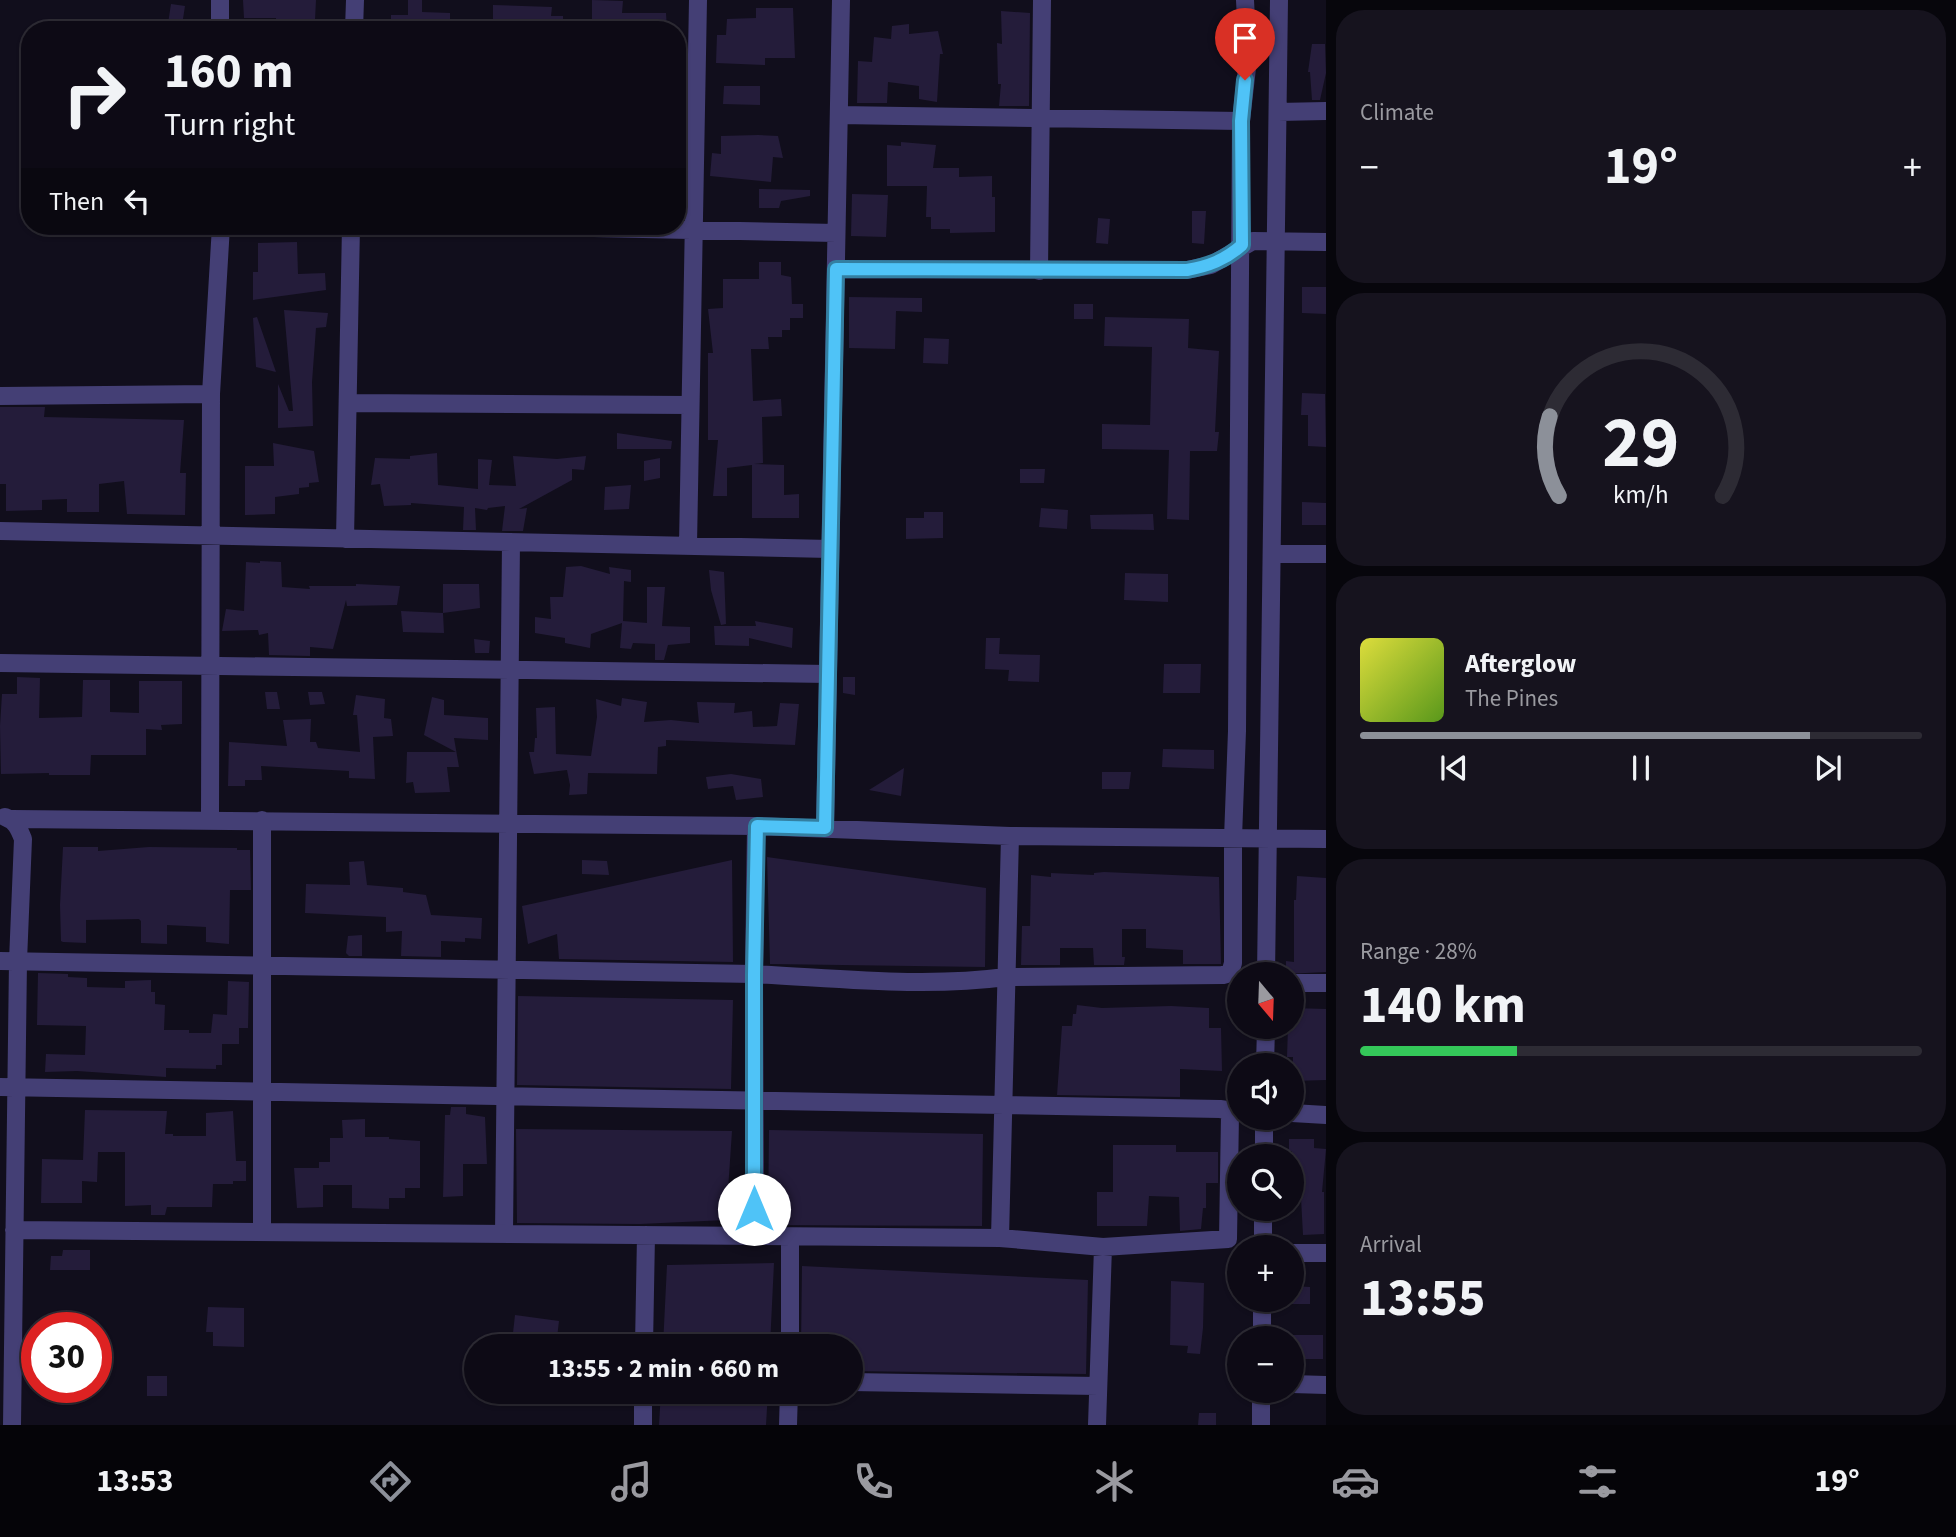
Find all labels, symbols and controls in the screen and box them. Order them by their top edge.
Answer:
pin [1215,8,1275,80]
icon: arrive [1226,19,1264,57]
text: 160 m [164,37,293,107]
icon: right [49,49,140,140]
text: Climate [1360,96,1434,129]
text: Turn right [164,102,295,148]
text: 19° [1604,130,1678,204]
text: − [1360,141,1379,195]
text: + [1903,141,1922,195]
icon: left [118,182,156,220]
text: Then [49,183,104,220]
text: 29 [1603,391,1679,495]
text: km/h [1613,476,1669,512]
text: Afterglow [1465,645,1576,682]
text: The Pines [1465,682,1558,715]
icon: previous [1435,749,1473,787]
icon: pause [1622,749,1660,787]
icon: next [1809,749,1847,787]
text: Range · 28% [1360,935,1477,968]
north arrow [1227,962,1304,1040]
map controls [1227,962,1304,1403]
text: 140 km [1360,969,1526,1043]
button: sound [1227,1053,1304,1130]
button: search [1227,1144,1304,1221]
position arrow [717,1172,791,1246]
text: Arrival [1360,1228,1422,1261]
button: + [1227,1235,1304,1312]
text: 13:55 [1360,1262,1485,1336]
speed limit sign: 30 [21,1312,112,1403]
button: − [1227,1326,1304,1403]
text: 13:55 · 2 min · 660 m [548,1350,779,1387]
icon: directions [366,1457,415,1506]
icon: music [607,1457,656,1506]
icon: phone [849,1457,898,1506]
icon: climate [1090,1457,1139,1506]
icon: car [1331,1457,1380,1506]
icon: filters [1573,1457,1622,1506]
text: 13:53 [96,1458,173,1504]
text: 19° [1814,1458,1860,1504]

